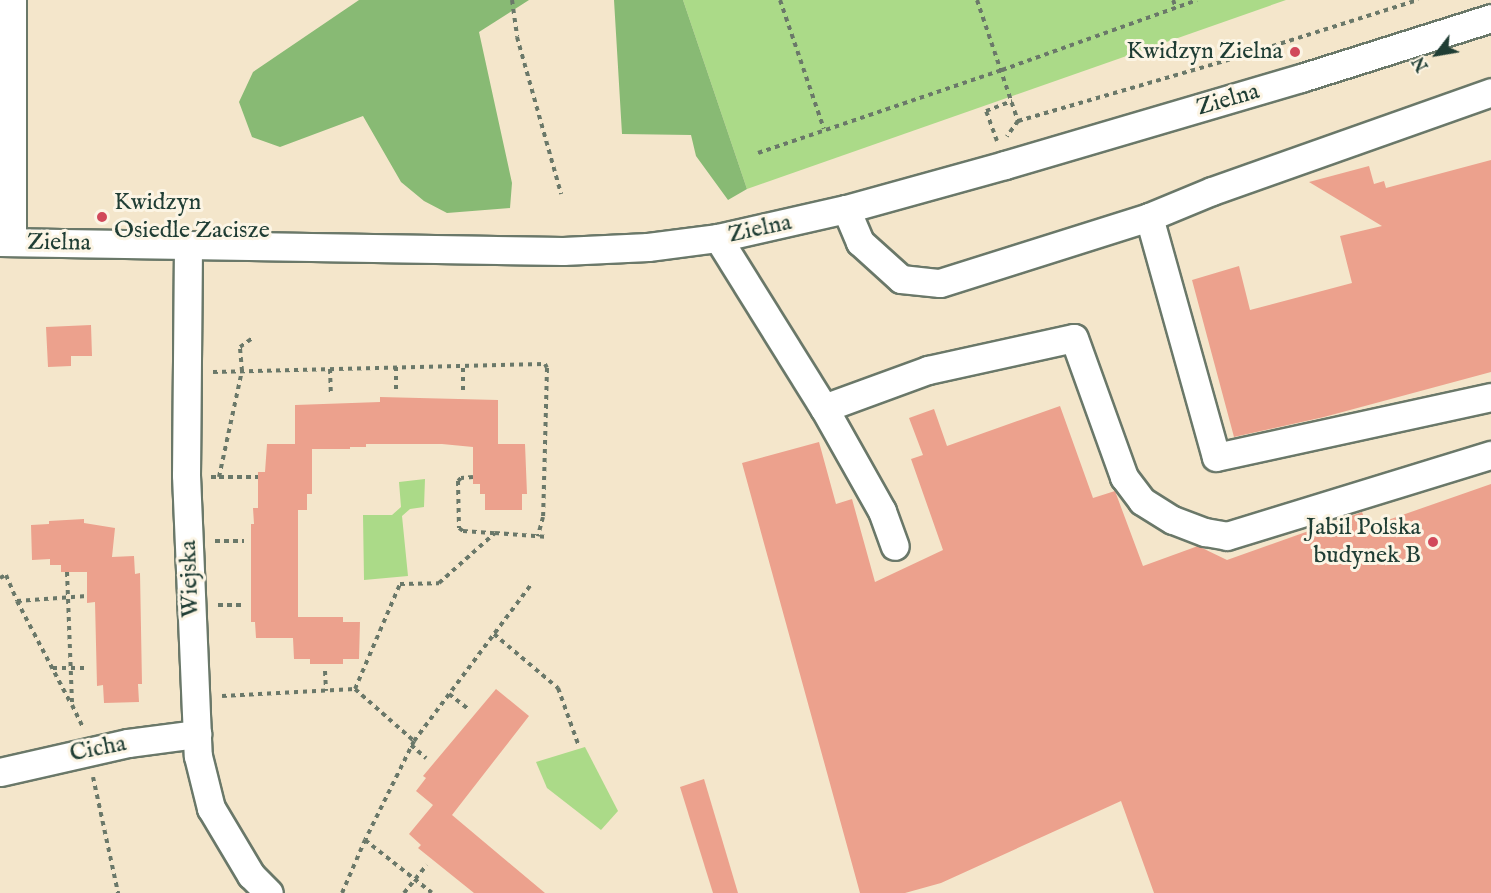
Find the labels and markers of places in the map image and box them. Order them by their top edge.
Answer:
place label: Kwidzyn Zielna [1127,38,1283,66]
marker: Kwidzyn Zielna [1288,45,1302,59]
place label: Kwidzyn Osiedle Zacisze [114,189,270,245]
marker: Kwidzyn Osiedle Zacisze [95,210,109,224]
place label: Jabil Polska budynek B [1306,514,1421,570]
marker: Jabil Polska budynek B [1426,535,1440,549]

